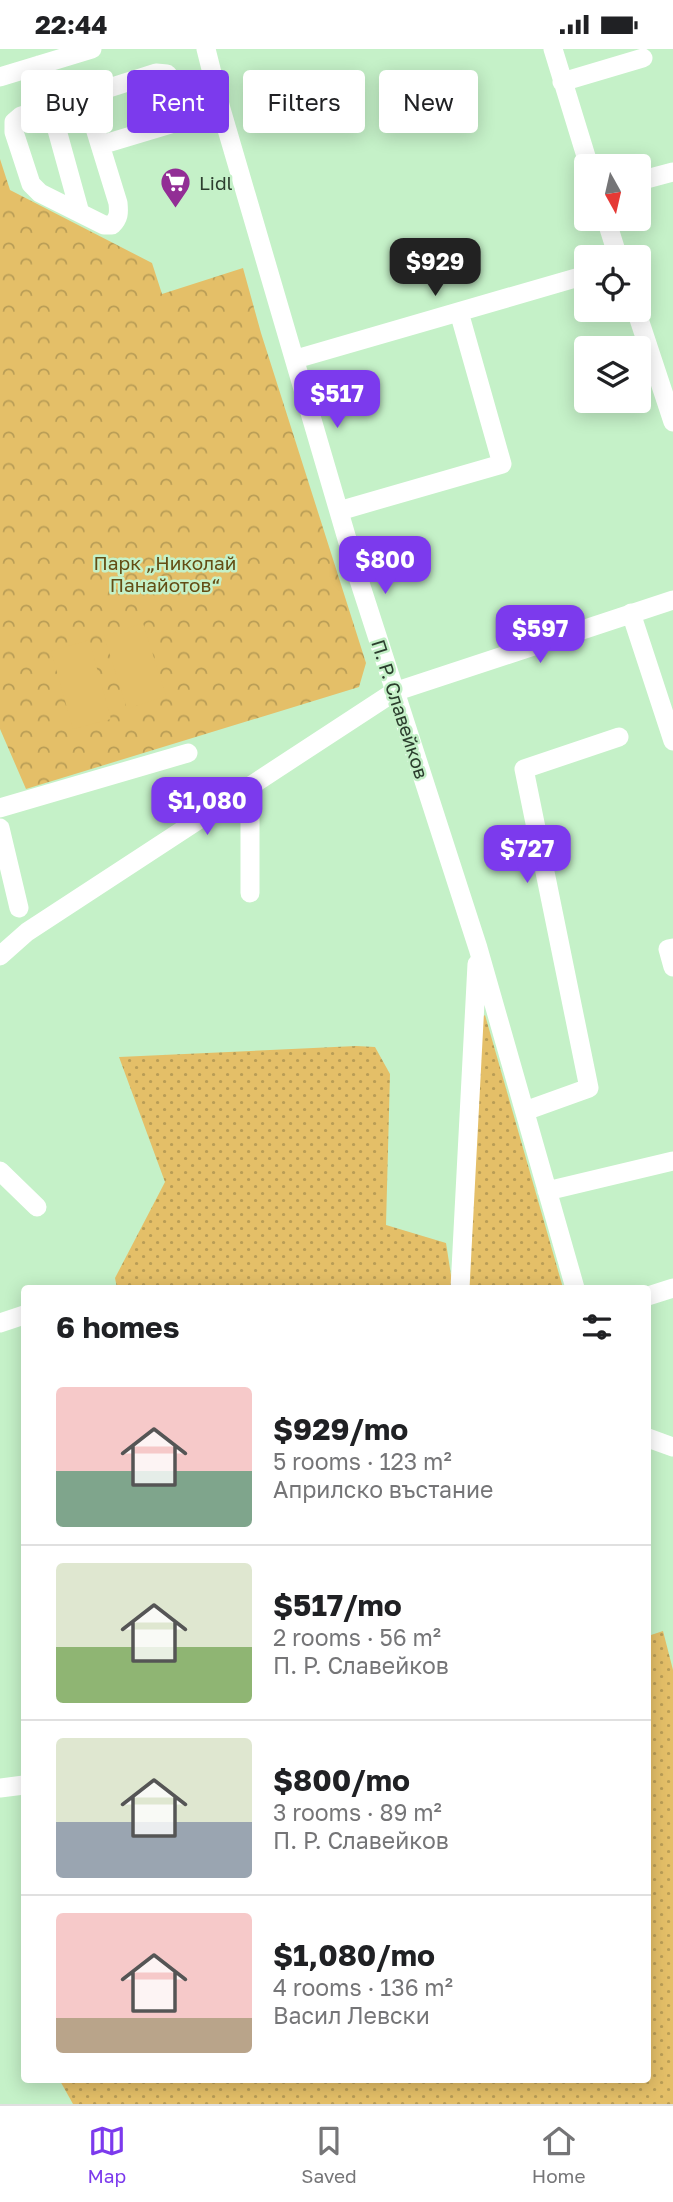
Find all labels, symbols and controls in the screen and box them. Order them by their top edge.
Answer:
text: 22:44 [35,9,108,40]
chip: Buy [21,70,113,133]
chip: Rent [127,70,229,133]
chip: Filters [243,70,365,133]
chip: New [379,70,478,133]
north arrow [574,154,651,231]
map controls [574,154,651,413]
supermarket icon: Lidl [159,166,193,210]
place label: Lidl [199,171,233,194]
pin: $929 [394,239,476,298]
button: locate [574,245,651,322]
text: $929 [406,247,464,275]
button: layers [574,336,651,413]
pin: $517 [296,371,378,430]
text: $517 [310,379,364,407]
pin: $800 [344,537,426,596]
text: $800 [355,545,415,573]
park label: Парк „Николай Панайотов“ [94,551,236,596]
pin: $597 [499,605,581,665]
text: $597 [512,614,568,642]
street label: П. Р. Славейков [367,636,434,781]
pin: $1,080 [150,777,264,837]
text: $1,080 [167,786,247,814]
pin: $727 [486,825,568,885]
text: $727 [500,834,554,862]
icon: filters [578,1308,616,1346]
text: 6 homes [56,1309,179,1345]
text: $929/mo [273,1411,408,1447]
icon: home [112,1415,196,1499]
text: 5 rooms · 123 m² [273,1447,452,1475]
text: Априлско въстание [273,1475,493,1503]
text: $517/mo [273,1587,402,1623]
icon: home [112,1591,196,1675]
text: 2 rooms · 56 m² [273,1623,441,1651]
text: П. Р. Славейков [273,1651,449,1679]
text: $800/mo [273,1762,410,1798]
icon: home [112,1766,196,1850]
text: 3 rooms · 89 m² [273,1798,442,1826]
text: П. Р. Славейков [273,1826,449,1854]
text: $1,080/mo [273,1937,435,1973]
icon: home [112,1941,196,2025]
text: 4 rooms · 136 m² [273,1973,453,2001]
text: Васил Левски [273,2001,430,2029]
tab: Map [88,2122,126,2187]
tab: Saved [301,2122,357,2187]
tab: Home [532,2122,585,2187]

